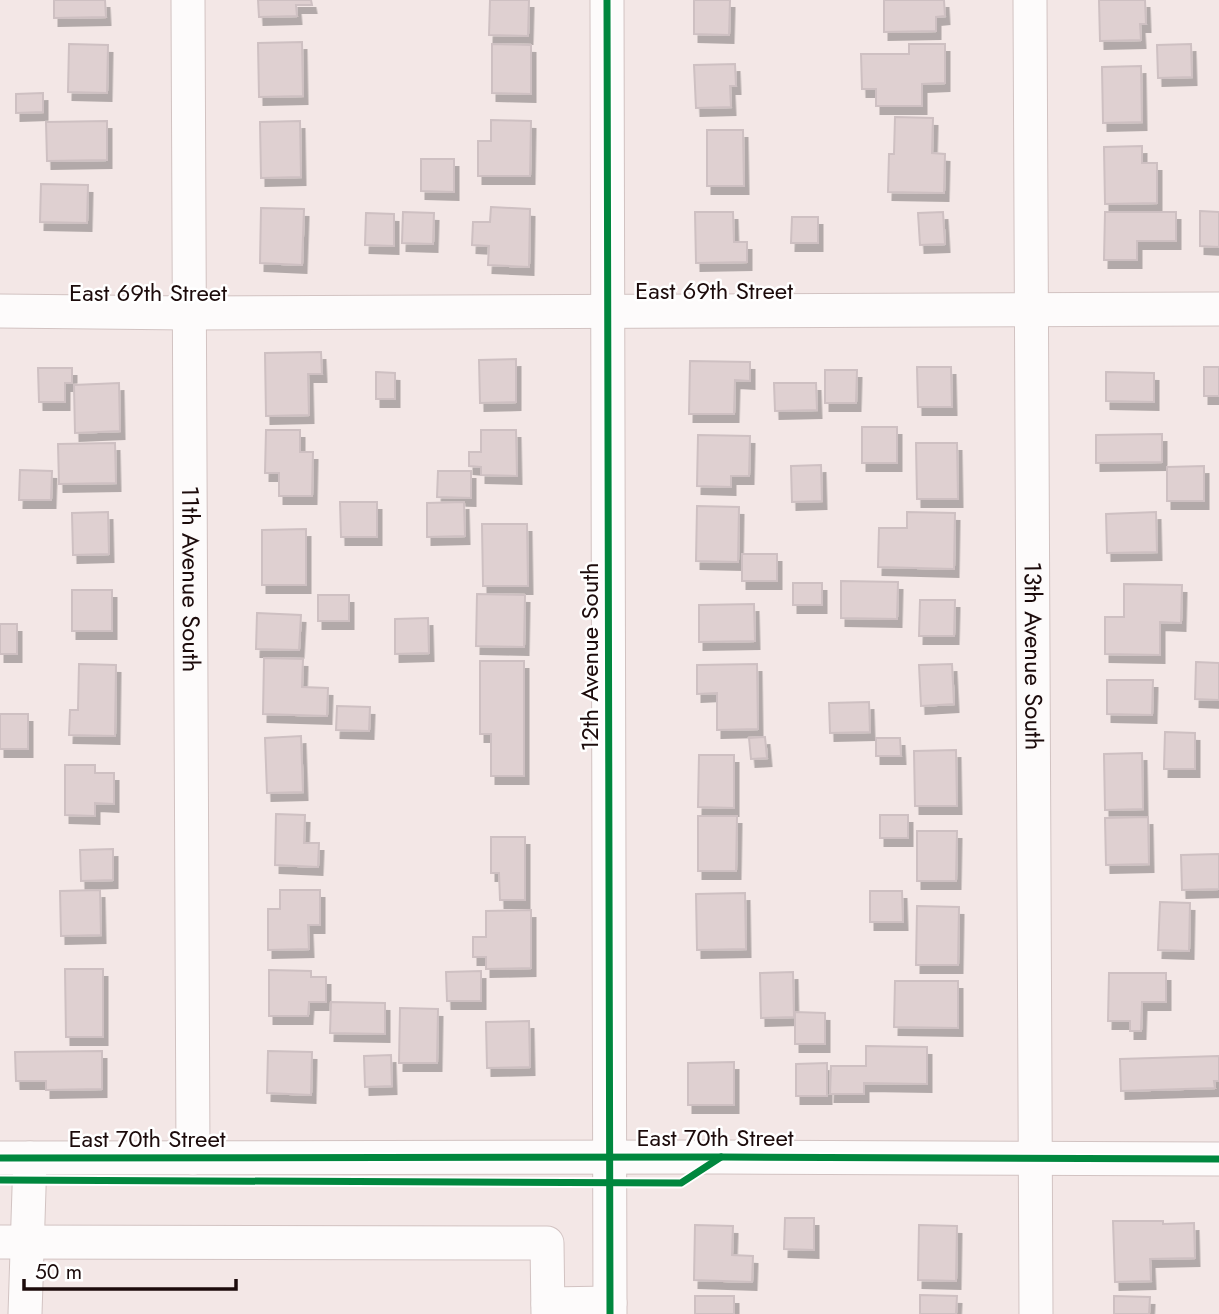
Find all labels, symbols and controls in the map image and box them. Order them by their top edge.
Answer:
street label: East 69th Street [635,273,793,308]
street label: East 69th Street [69,275,227,310]
street label: 11th Avenue South [173,486,209,672]
street label: 12th Avenue South [572,562,607,752]
street label: 13th Avenue South [1016,562,1051,750]
street label: East 70th Street [636,1120,794,1155]
street label: East 70th Street [68,1121,226,1156]
scale bar [24,1248,236,1292]
text: 50 m [35,1257,82,1287]

